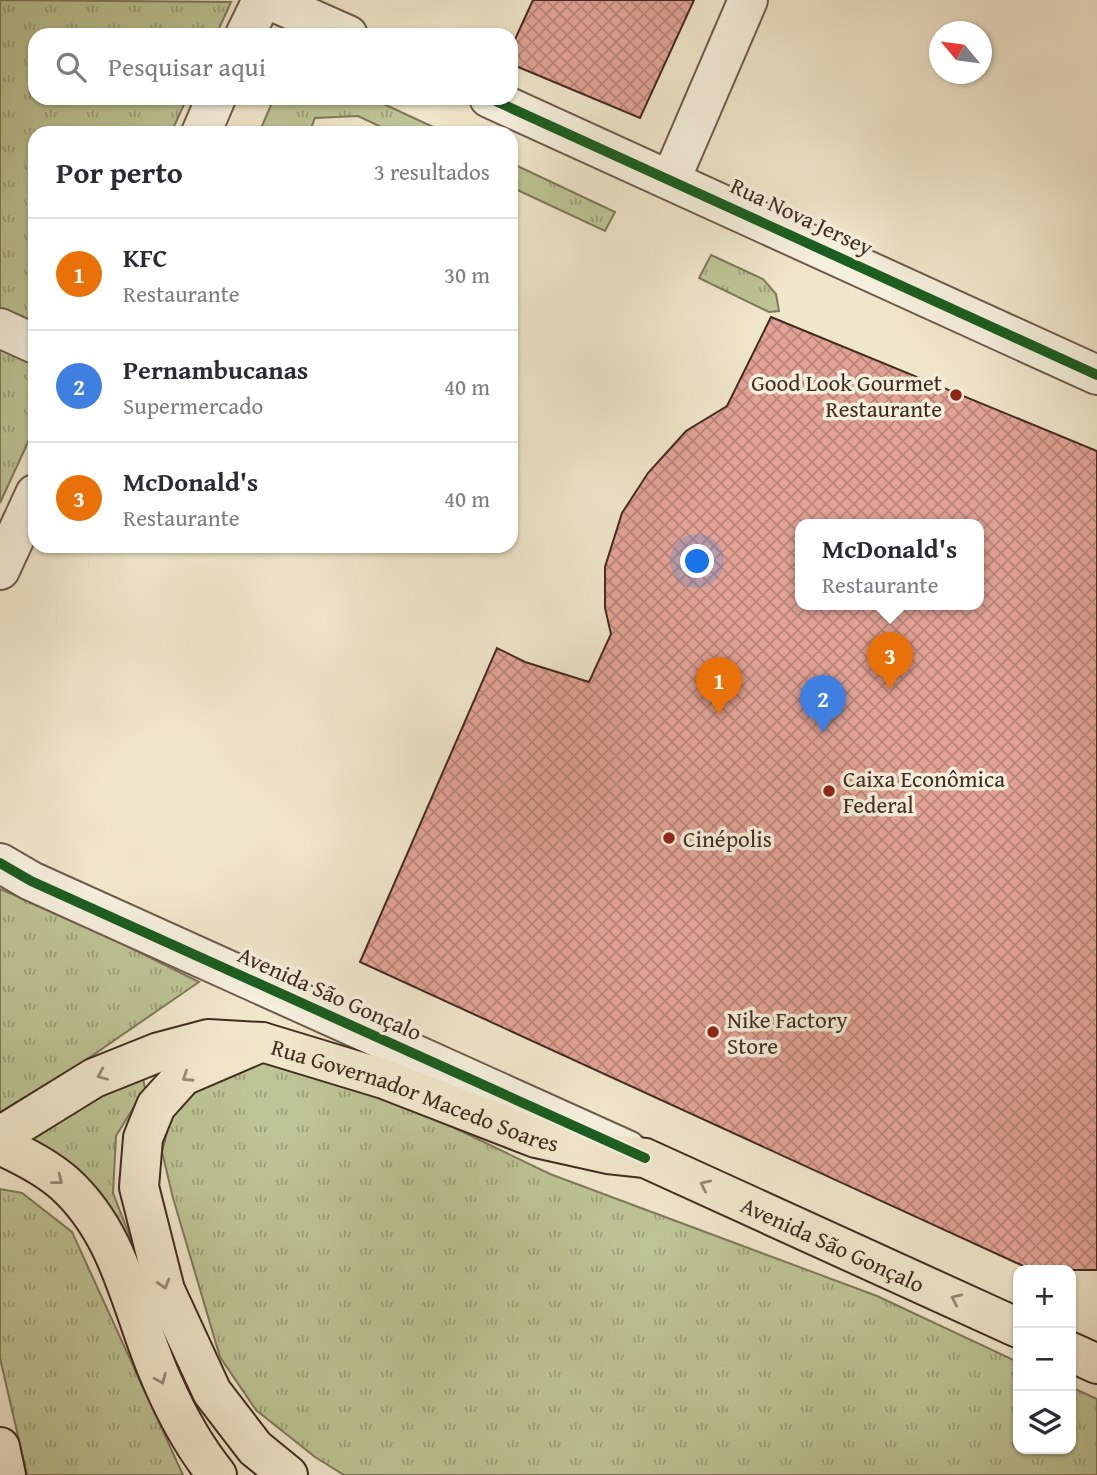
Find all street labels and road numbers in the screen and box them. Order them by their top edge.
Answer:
street label: Rua Nova Jersey [725,169,879,264]
street label: Avenida São Gonçalo [233,938,427,1048]
street label: Rua Governador Macedo Soares [267,1029,562,1159]
street label: Avenida São Gonçalo [736,1187,930,1300]

